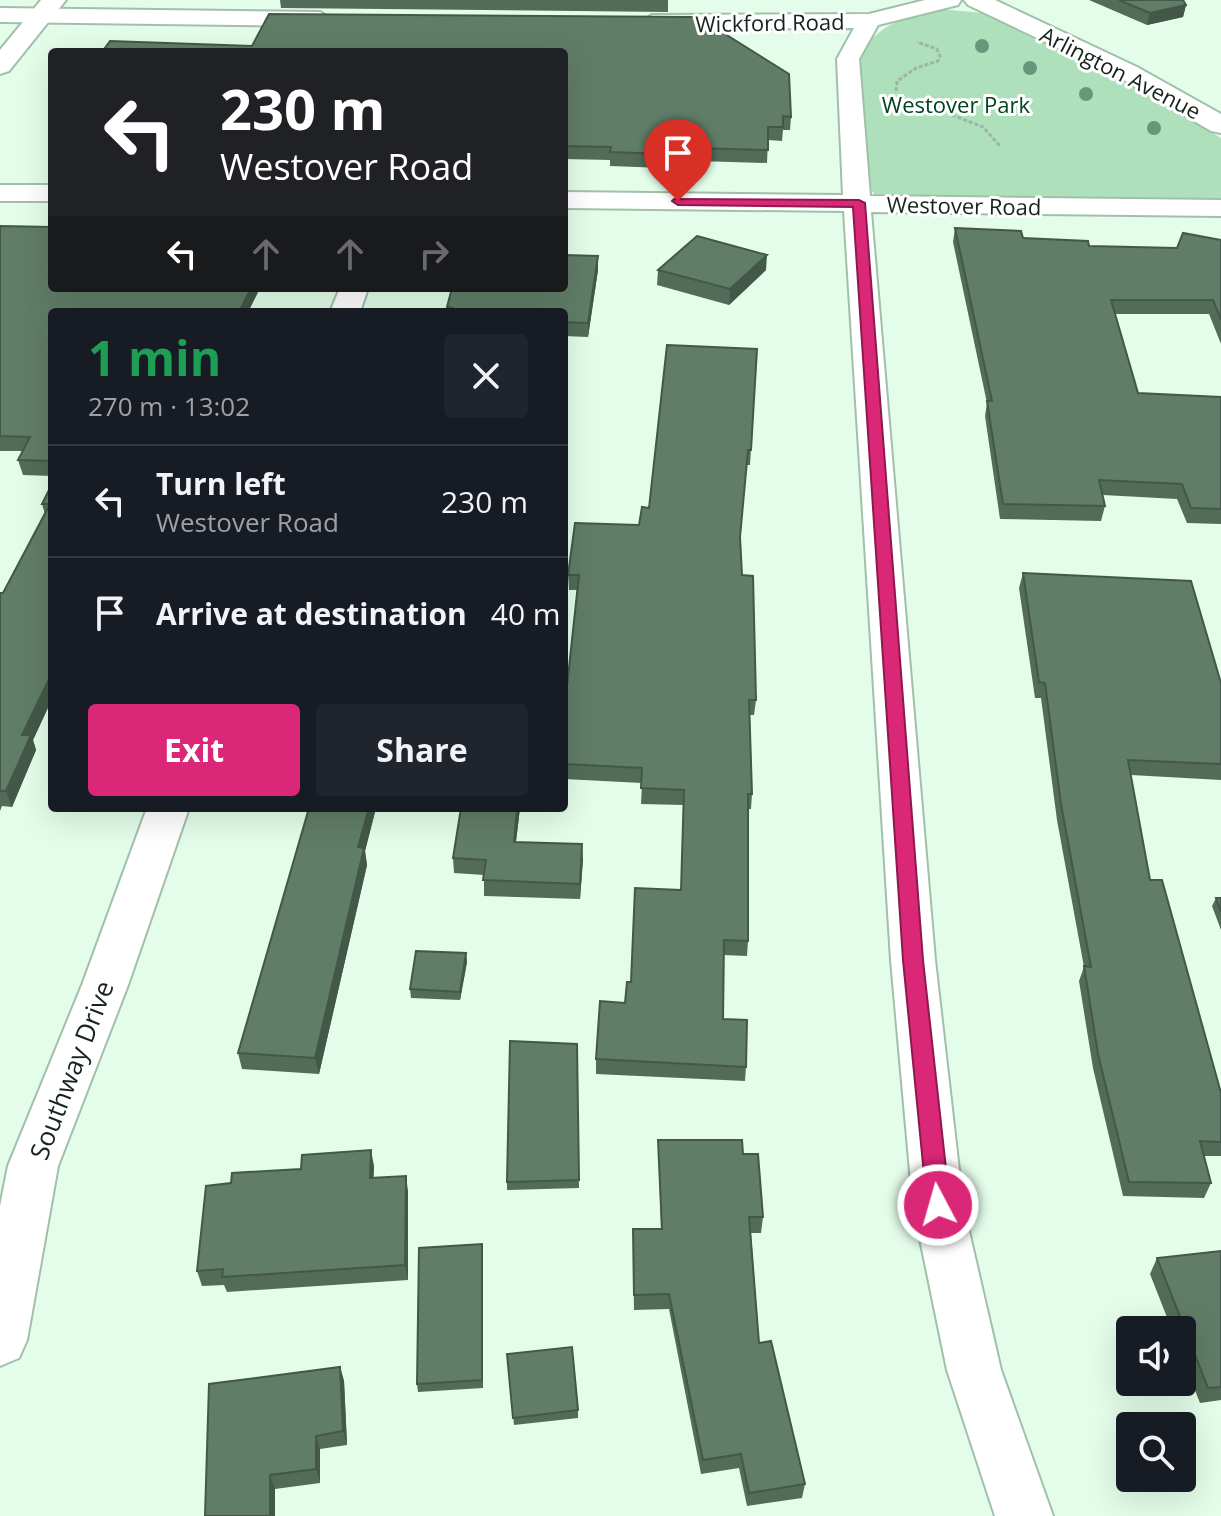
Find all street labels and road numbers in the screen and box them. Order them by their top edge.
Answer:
street label: Wickford Road [695,6,845,38]
street label: Arlington Avenue [1036,19,1206,125]
street label: Westover Road [886,189,1042,221]
street label: Southway Drive [20,975,122,1165]

